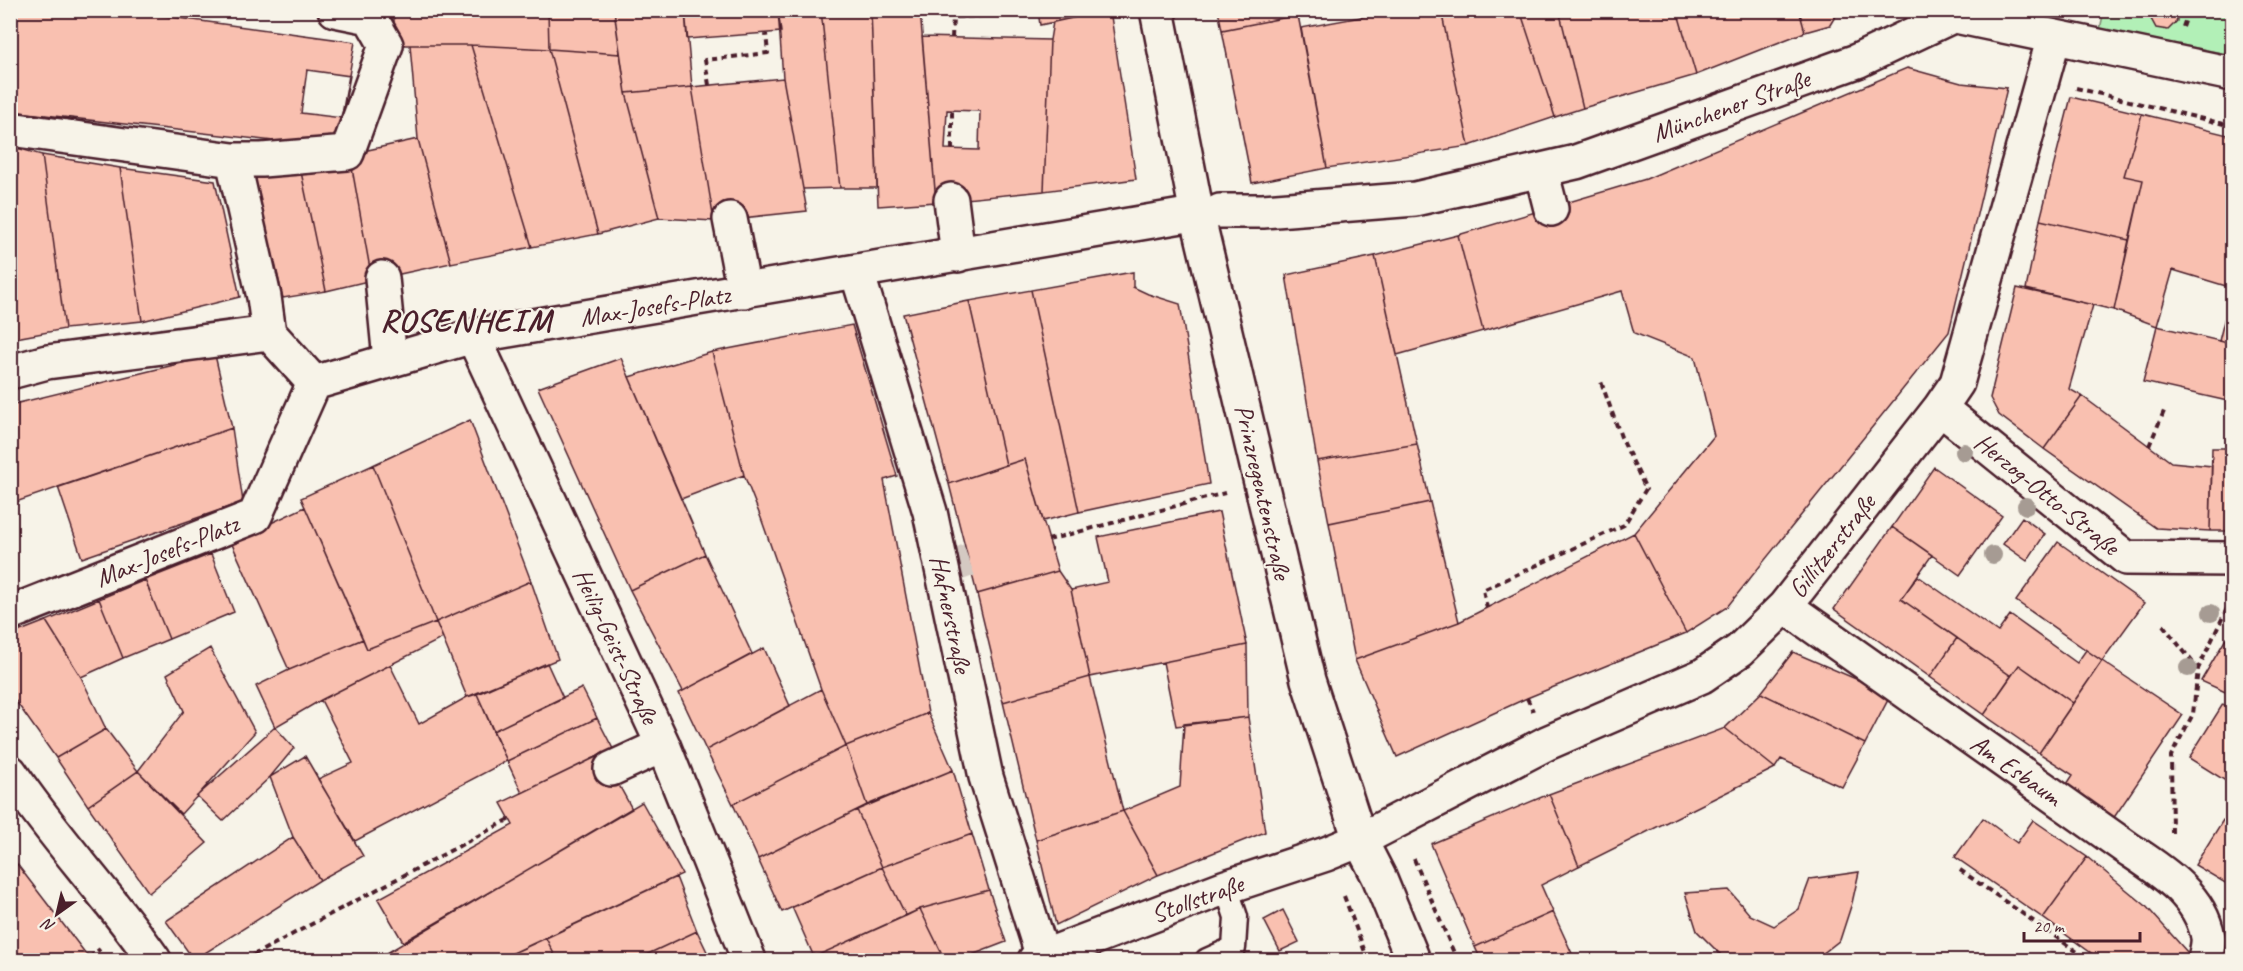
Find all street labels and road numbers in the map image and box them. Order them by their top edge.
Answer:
street label: Münchener Straße [1648,61,1817,150]
street label: Max-Josefs-Platz [578,278,734,334]
street label: Prinzregentenstraße [1227,401,1300,585]
street label: Herzog-Otto-Straße [1968,425,2128,564]
street label: Gillitzerstraße [1781,485,1884,605]
street label: Max-Josefs-Platz [91,507,245,595]
street label: Hafnerstraße [922,552,980,678]
street label: Heilig-Geist-Straße [566,563,668,731]
street label: Am Esbaum [1964,727,2070,815]
street label: Stollstraße [1146,866,1250,931]

